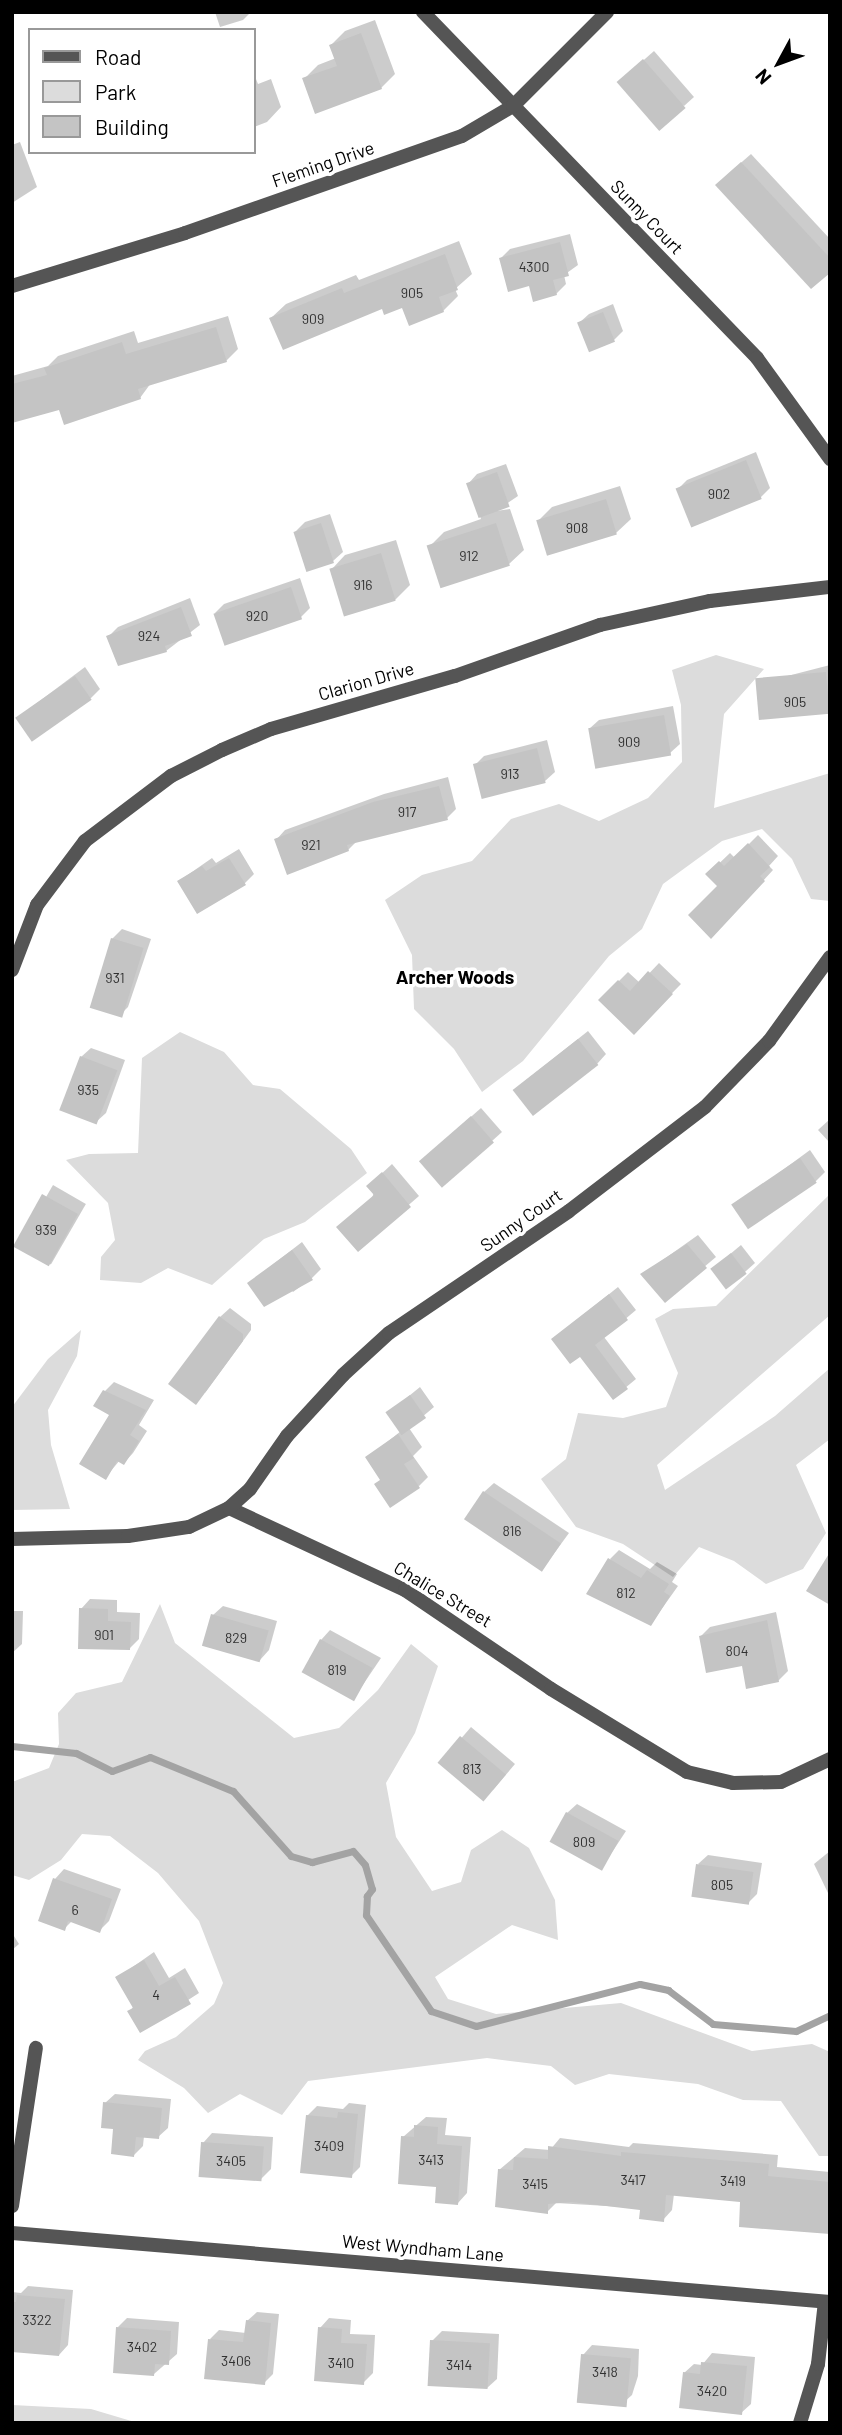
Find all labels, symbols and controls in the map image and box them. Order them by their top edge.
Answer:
legend [28,28,256,154]
north arrow [744,28,814,98]
text: Road [95,44,141,69]
text: N [750,65,776,89]
text: Park [95,79,136,104]
text: Building [95,114,169,139]
street label: Fleming Drive [269,136,377,192]
street label: Sunny Court [606,175,688,259]
house number: 4300 [519,259,549,275]
house number: 905 [401,285,423,301]
house number: 909 [302,311,324,327]
house number: 902 [708,486,730,502]
house number: 908 [566,520,588,536]
house number: 912 [459,548,479,564]
house number: 916 [353,577,373,593]
house number: 920 [246,608,268,624]
house number: 924 [138,628,160,644]
street label: Clarion Drive [316,657,416,705]
house number: 905 [784,694,806,710]
house number: 909 [618,734,640,750]
house number: 913 [500,766,520,782]
house number: 917 [398,804,416,820]
house number: 921 [301,837,321,853]
district label: Archer Woods [396,966,514,988]
house number: 931 [105,970,125,986]
house number: 935 [77,1082,99,1098]
street label: Sunny Court [476,1184,566,1256]
house number: 939 [35,1222,57,1238]
house number: 816 [502,1523,522,1539]
street label: Chalice Street [390,1556,496,1632]
house number: 812 [616,1585,636,1601]
house number: 901 [94,1627,114,1643]
house number: 829 [225,1630,247,1646]
house number: 804 [726,1643,748,1659]
house number: 819 [327,1662,347,1678]
house number: 813 [462,1761,482,1777]
house number: 809 [573,1834,595,1850]
house number: 805 [711,1877,733,1893]
house number: 6 [71,1902,79,1918]
house number: 4 [152,1987,160,2003]
house number: 3409 [314,2138,344,2154]
house number: 3413 [418,2152,444,2168]
house number: 3405 [216,2153,246,2169]
house number: 3417 [620,2172,646,2188]
house number: 3419 [720,2173,746,2189]
house number: 3415 [522,2176,548,2192]
street label: West Wyndham Lane [341,2230,505,2266]
house number: 3322 [22,2312,52,2328]
house number: 3402 [127,2339,157,2355]
house number: 3406 [221,2353,251,2369]
house number: 3410 [328,2355,354,2371]
house number: 3414 [446,2357,472,2373]
house number: 3418 [592,2364,618,2380]
house number: 3420 [697,2383,727,2399]

